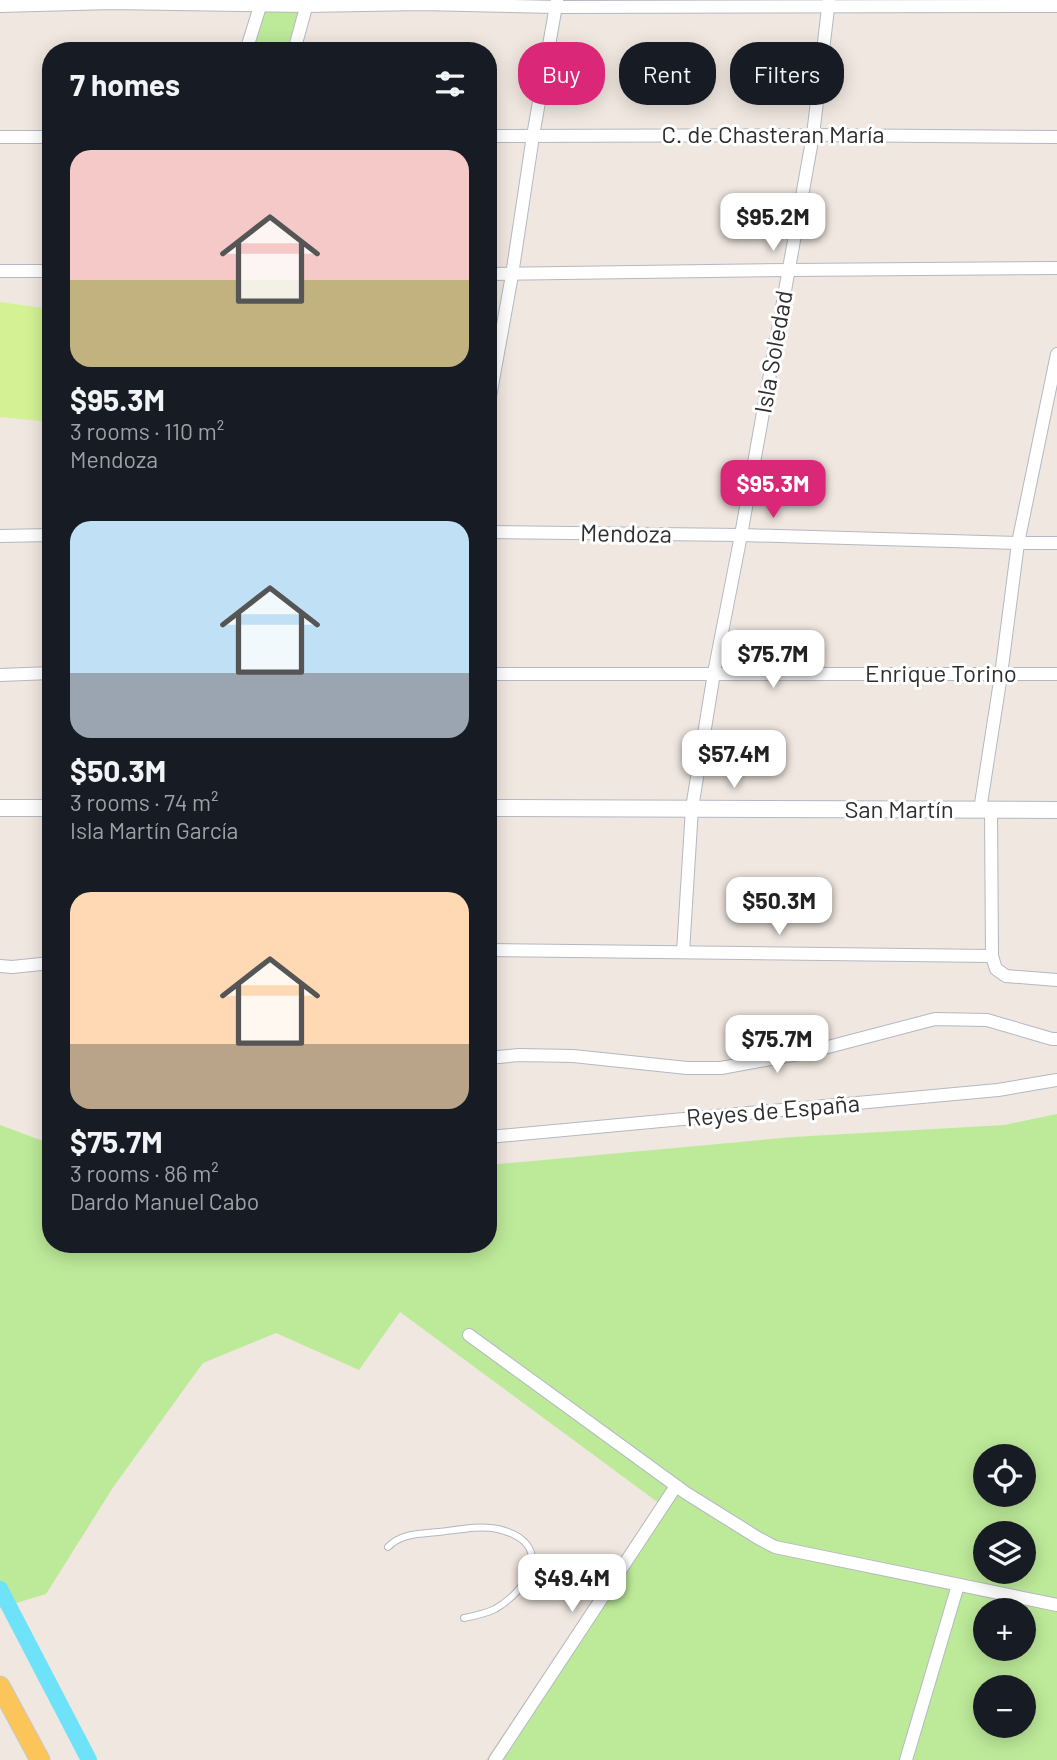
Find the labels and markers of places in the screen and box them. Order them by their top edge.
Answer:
pin: $95.2M [716,194,830,253]
pin: $95.3M [716,461,830,520]
pin: $75.7M [716,630,830,690]
pin: $57.4M [677,730,791,790]
pin: $50.3M [722,878,836,937]
pin: $75.7M [720,1016,834,1075]
pin: $49.4M [515,1554,629,1614]

